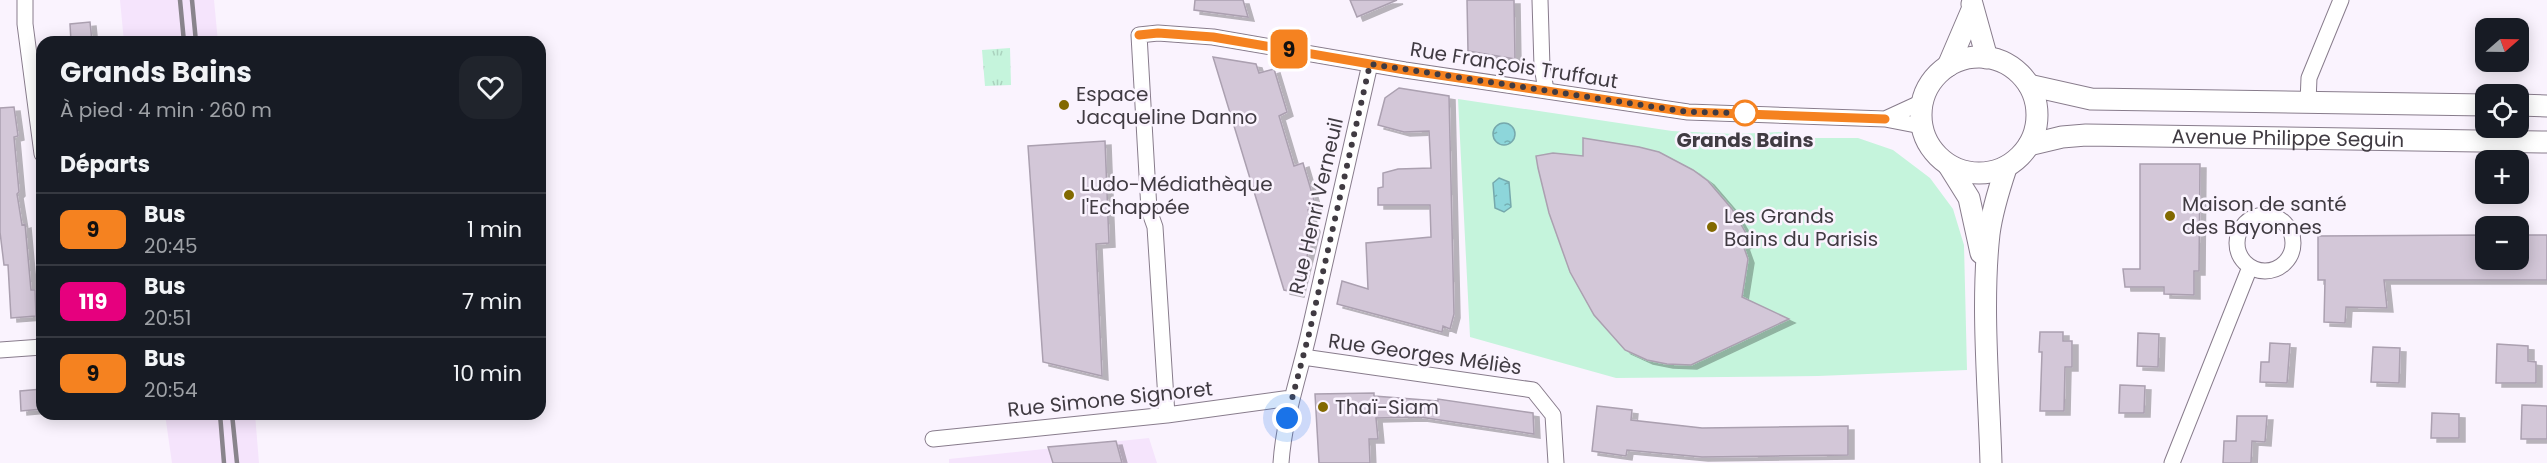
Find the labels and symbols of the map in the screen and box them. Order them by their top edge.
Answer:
north arrow [2475,18,2529,72]
line badge: 9 [1270,29,1308,68]
street label: Rue François Truffaut [1408,35,1620,95]
place label: Espace Jacqueline Danno [1076,80,1257,131]
marker: Espace Jacqueline Danno [1057,98,1071,112]
marker: Grands Bains [1732,100,1758,126]
street label: Rue Henri Verneuil [1282,115,1350,297]
street label: Avenue Philippe Seguin [2171,122,2404,154]
place label: Grands Bains [1676,126,1814,154]
place label: Ludo-Médiathèque l'Echappée [1081,170,1273,221]
marker: Ludo-Médiathèque l'Echappée [1062,188,1076,202]
place label: Maison de santé des Bayonnes [2182,190,2347,241]
place label: Les Grands Bains du Parisis [1724,202,1878,253]
marker: Maison de santé des Bayonnes [2163,209,2177,223]
marker: Les Grands Bains du Parisis [1705,220,1719,234]
street label: Rue Georges Méliès [1327,327,1523,381]
street label: Rue Simone Signoret [1006,374,1214,424]
place label: Thaï-Siam [1335,393,1439,421]
marker: Thaï-Siam [1316,400,1330,414]
your location [1272,403,1302,433]

